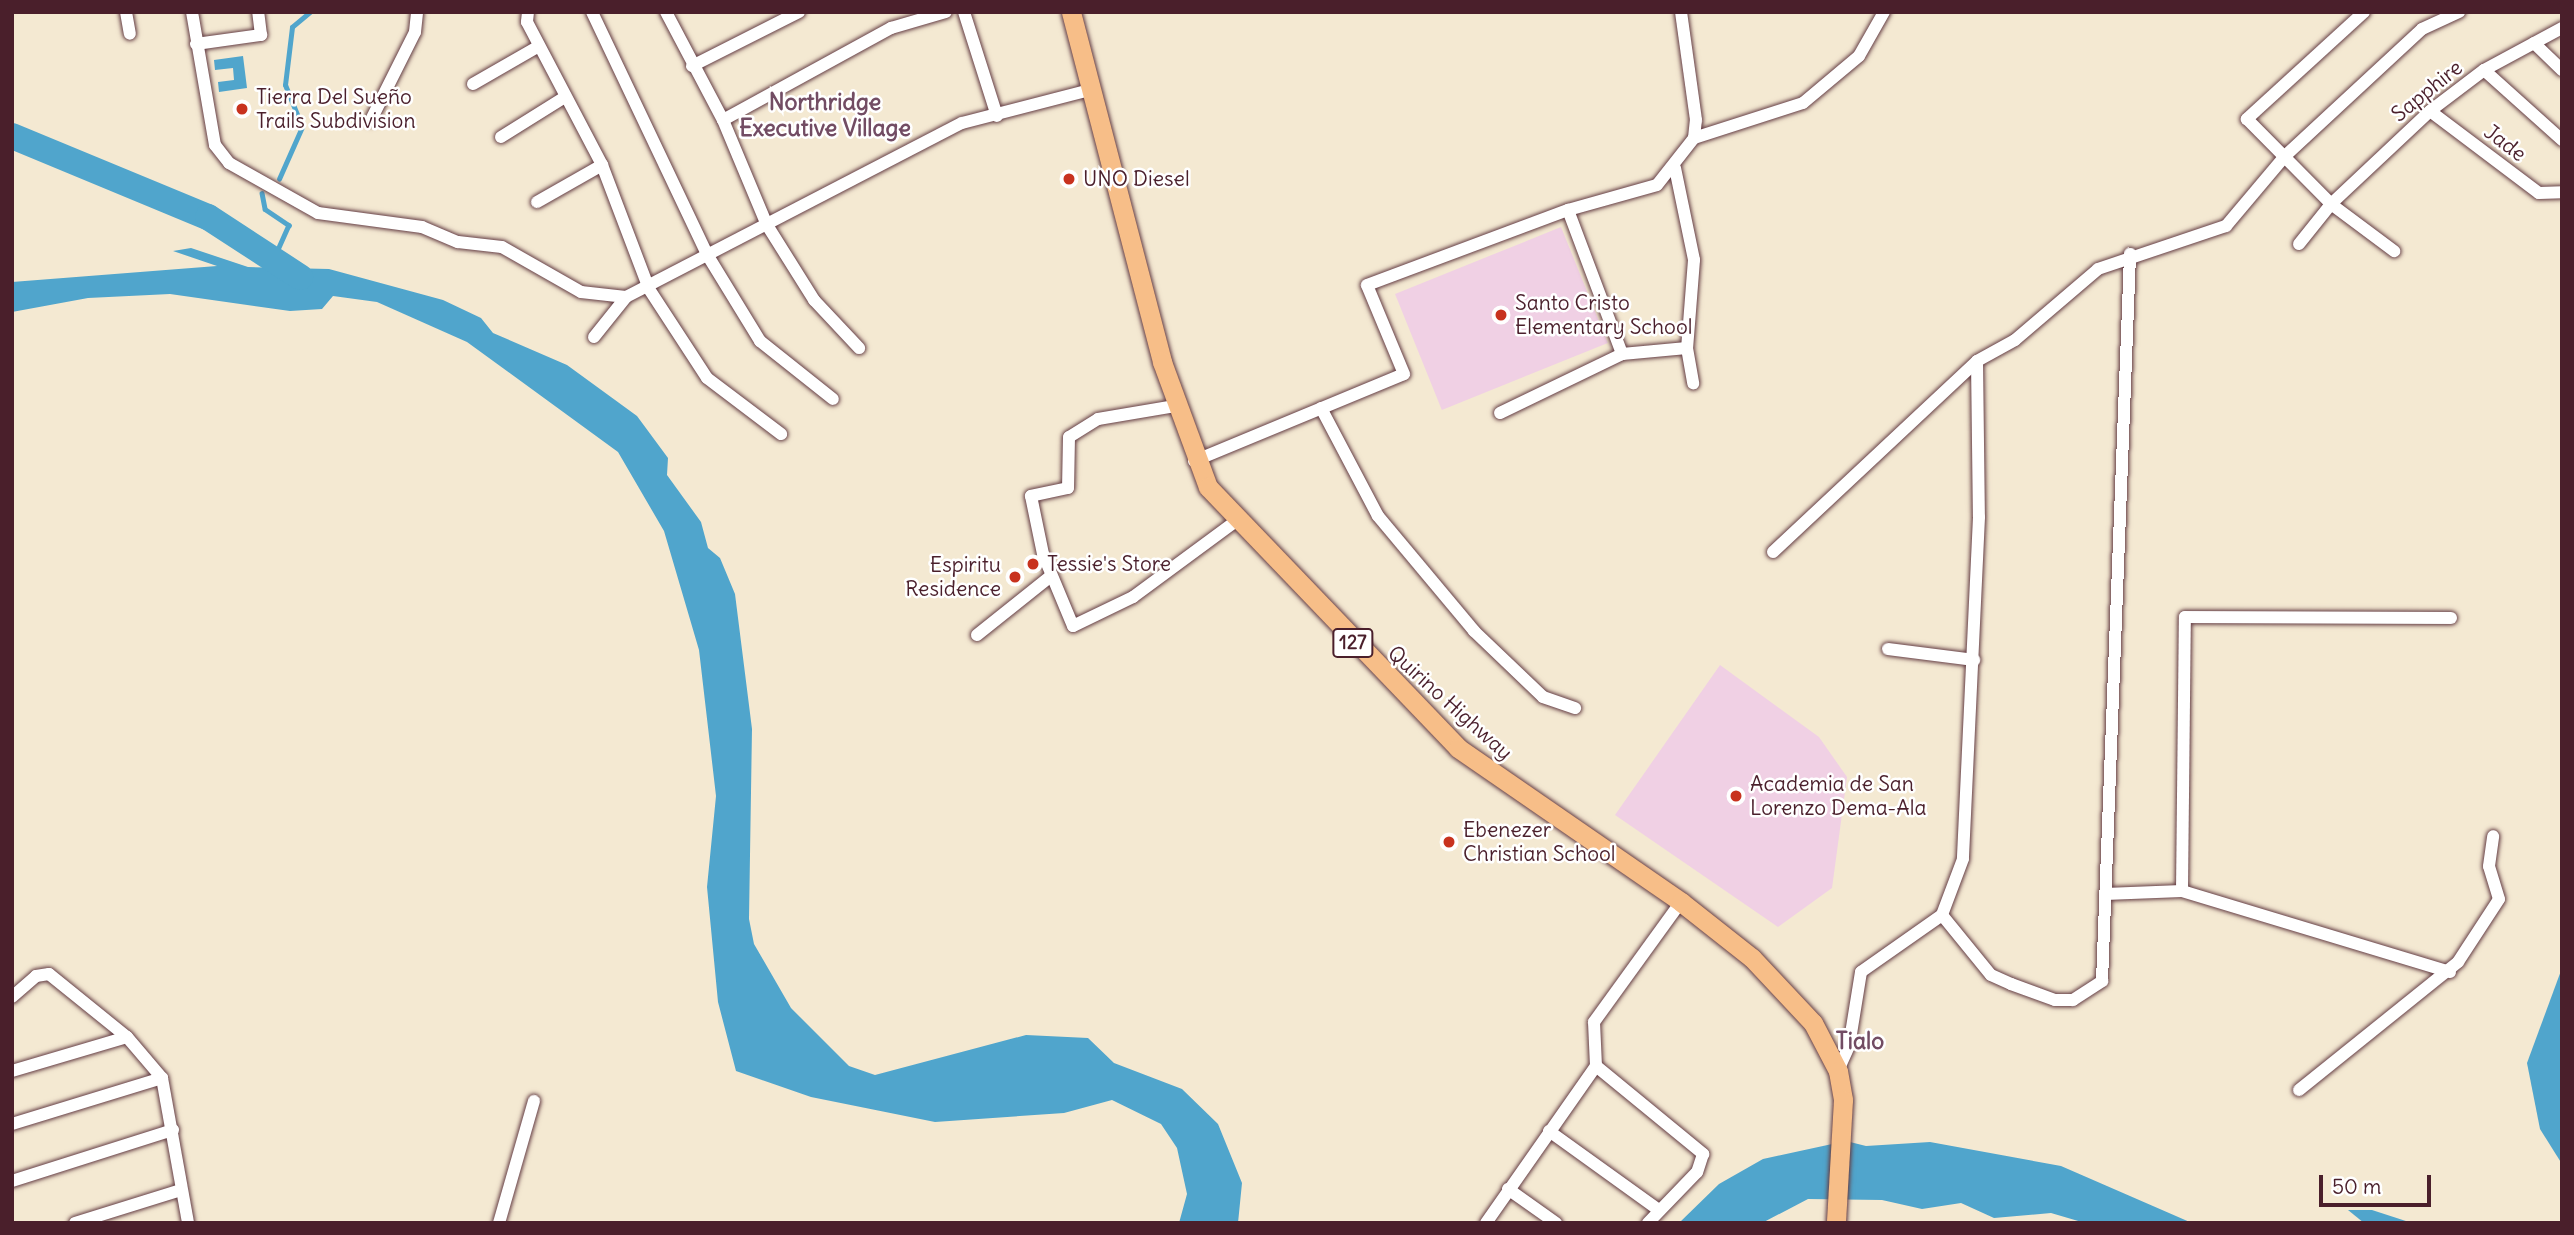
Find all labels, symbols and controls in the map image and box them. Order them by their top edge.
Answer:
street label: Sapphire [2387,55,2467,127]
place label: Tierra Del Sueño Trails Subdivision [256,84,416,134]
district label: Northridge Executive Village [739,88,911,142]
marker: Tierra Del Sueño Trails Subdivision [234,101,250,117]
street label: Jade [2479,119,2531,167]
place label: UNO Diesel [1083,166,1190,192]
marker: UNO Diesel [1061,171,1077,187]
place label: Santo Cristo Elementary School [1515,290,1692,340]
marker: Santo Cristo Elementary School [1493,307,1509,323]
place label: Tessie's Store [1047,551,1171,577]
place label: Espiritu Residence [905,552,1001,602]
marker: Tessie's Store [1025,556,1041,572]
marker: Espiritu Residence [1007,569,1023,585]
road number: 127 [1332,628,1374,658]
street label: Quirino Highway [1383,640,1517,766]
place label: Academia de San Lorenzo Dema-Ala [1750,771,1927,821]
marker: Academia de San Lorenzo Dema-Ala [1728,788,1744,804]
place label: Ebenezer Christian School [1463,817,1615,867]
marker: Ebenezer Christian School [1441,834,1457,850]
district label: Tialo [1836,1027,1884,1055]
scale bar [2322,1162,2434,1206]
text: 50 m [2332,1173,2381,1200]

